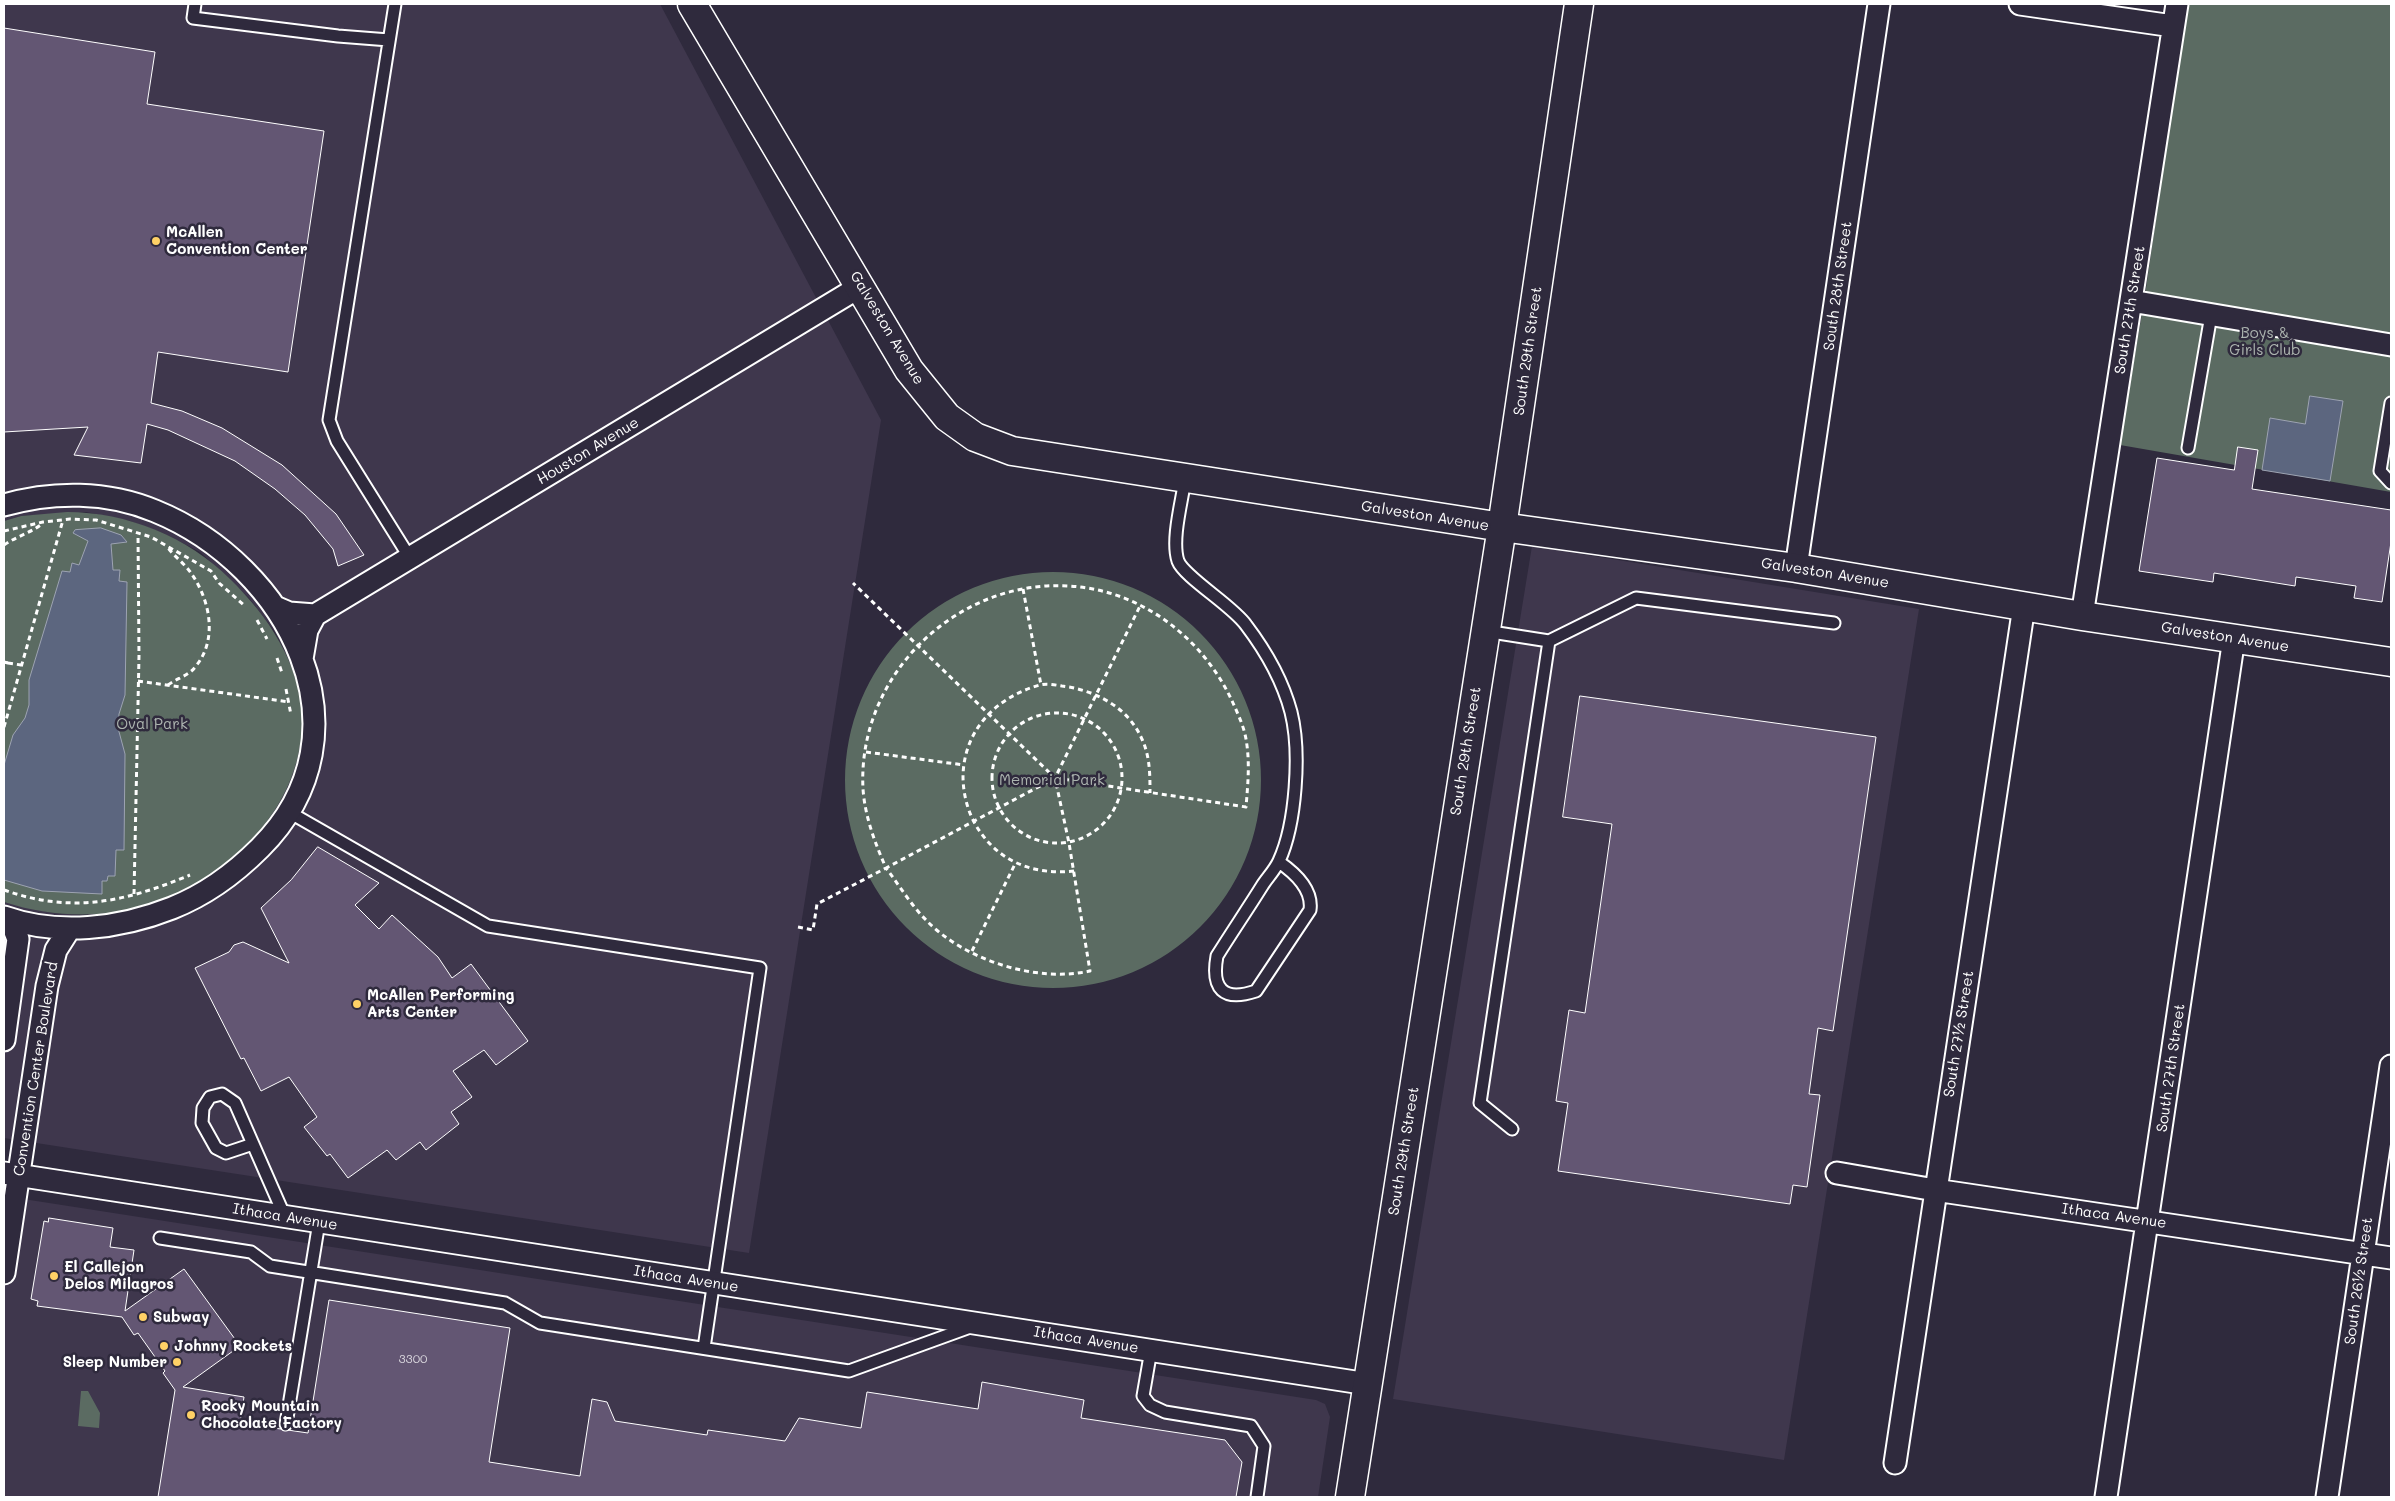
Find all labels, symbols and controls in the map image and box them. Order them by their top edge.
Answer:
street label: South 28th Street [1820,220,1856,352]
place label: McAllen Convention Center [166,223,307,258]
marker: McAllen Convention Center [150,235,162,247]
street label: South 27th Street [2111,245,2149,375]
street label: Galveston Avenue [846,268,928,388]
street label: South 29th Street [1510,285,1546,417]
park label: Boys & Girls Club [2229,324,2301,359]
street label: Houston Avenue [534,414,642,488]
street label: Galveston Avenue [1360,497,1490,535]
street label: Galveston Avenue [1760,554,1890,592]
street label: Galveston Avenue [2160,618,2290,656]
street label: South 29th Street [1447,685,1485,817]
park label: Oval Park [116,715,188,733]
park label: Memorial Park [999,771,1105,789]
street label: Convention Center Boulevard [10,960,62,1178]
street label: South 27½ Street [1940,969,1978,1099]
place label: McAllen Performing Arts Center [367,986,514,1021]
marker: McAllen Performing Arts Center [351,998,363,1010]
street label: South 27th Street [2153,1003,2189,1133]
street label: South 29th Street [1385,1085,1423,1217]
street label: Ithaca Avenue [231,1200,339,1234]
street label: Ithaca Avenue [2060,1200,2168,1232]
street label: South 26½ Street [2341,1216,2377,1346]
place label: El Callejon Delos Milagros [64,1258,174,1293]
street label: Ithaca Avenue [632,1262,740,1296]
marker: El Callejon Delos Milagros [48,1270,60,1282]
place label: Subway [153,1308,209,1326]
marker: Subway [137,1311,149,1323]
street label: Ithaca Avenue [1032,1323,1140,1357]
place label: Johnny Rockets [174,1337,292,1355]
marker: Johnny Rockets [158,1340,170,1352]
house number: 3300 [399,1352,427,1366]
place label: Sleep Number [63,1353,167,1371]
marker: Sleep Number [171,1356,183,1368]
place label: Rocky Mountain Chocolate Factory [201,1397,342,1432]
marker: Rocky Mountain Chocolate Factory [185,1409,197,1421]

